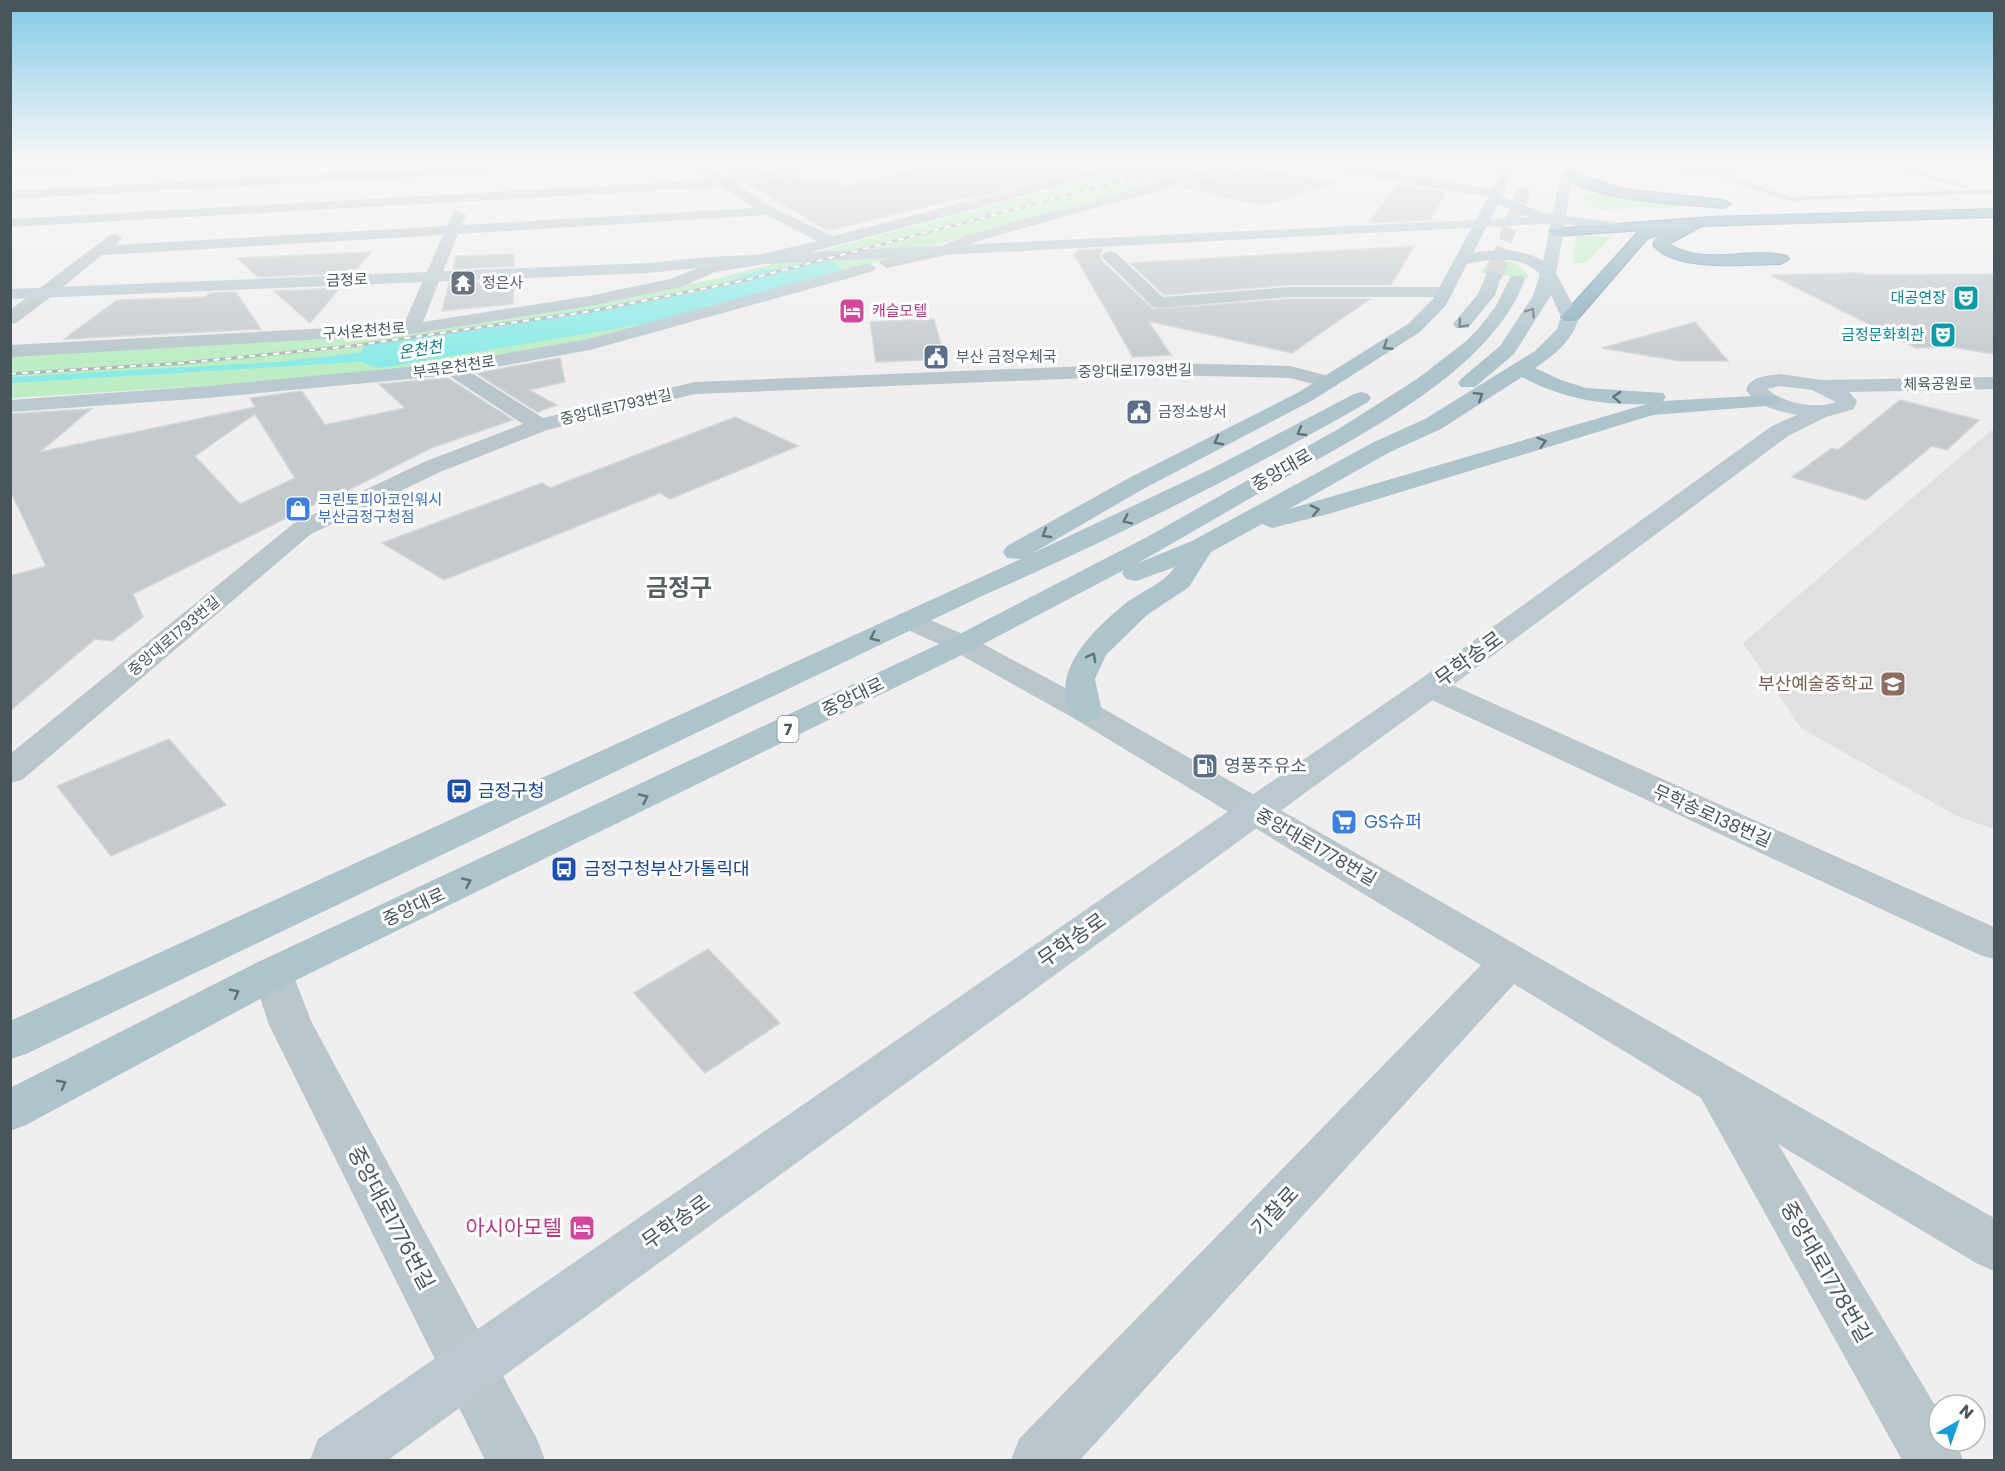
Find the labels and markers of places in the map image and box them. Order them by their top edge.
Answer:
temple icon: 정은사 [448,268,478,298]
place label: 정은사 [482,272,524,293]
theatre icon: 대공연장 [1951,283,1981,313]
place label: 대공연장 [1891,287,1946,308]
hotel icon: 캐슬모텔 [837,296,867,326]
place label: 캐슬모텔 [872,300,927,321]
theatre icon: 금정문화회관 [1928,320,1958,350]
place label: 금정문화회관 [1841,324,1924,345]
public building icon: 부산 금정우체국 [921,342,951,372]
place label: 부산 금정우체국 [956,346,1057,367]
public building icon: 금정소방서 [1124,397,1154,427]
place label: 금정소방서 [1158,401,1227,422]
place label: 크린토피아코인워시 부산금정구청점 [318,489,442,527]
shop icon: 크린토피아코인워시 부산금정구청점 [283,494,313,524]
school or university icon: 부산예술중학교 [1878,669,1908,699]
place label: 부산예술중학교 [1758,671,1874,696]
fuel station icon: 영풍주유소 [1190,751,1220,781]
place label: 영풍주유소 [1224,753,1307,778]
bus stop icon: 금정구청 [444,776,474,806]
place label: 금정구청 [478,778,544,803]
supermarket icon: GS슈퍼 [1329,807,1359,837]
place label: GS슈퍼 [1364,809,1422,834]
bus stop icon: 금정구청부산가톨릭대 [549,854,579,884]
place label: 금정구청부산가톨릭대 [584,856,750,881]
place label: 아시아모텔 [465,1213,562,1242]
hotel icon: 아시아모텔 [567,1213,597,1243]

